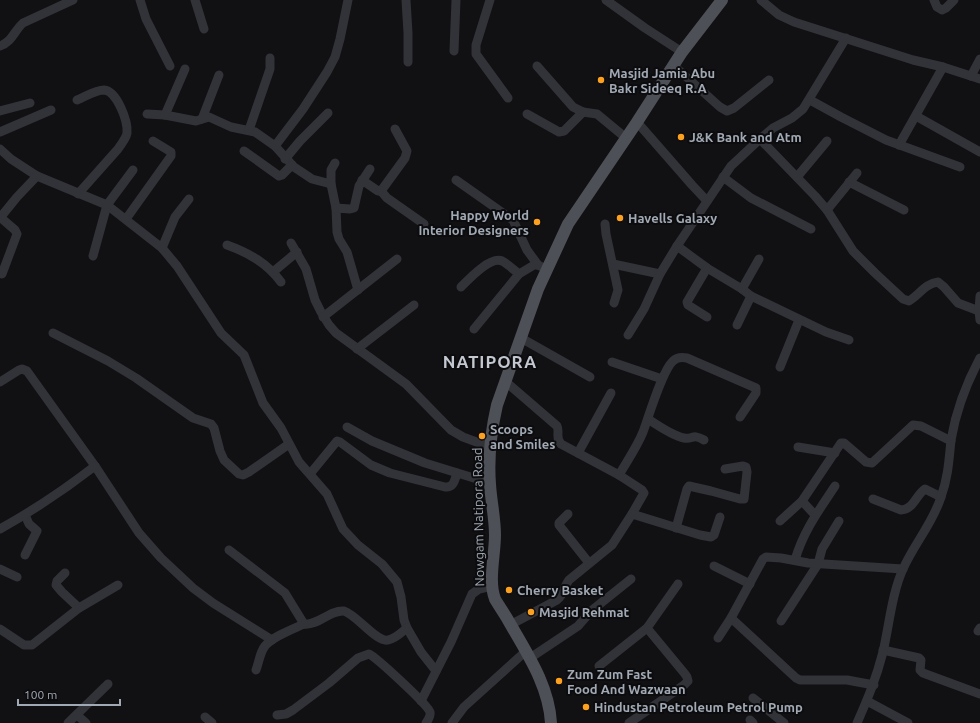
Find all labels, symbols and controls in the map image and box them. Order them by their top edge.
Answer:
place label: Masjid Jamia Abu Bakr Sideeq R.A [609,66,715,95]
marker: Masjid Jamia Abu Bakr Sideeq R.A [596,75,606,85]
place label: J&K Bank and Atm [689,130,802,144]
marker: J&K Bank and Atm [676,132,686,142]
place label: Happy World Interior Designers [418,208,529,237]
place label: Havells Galaxy [628,211,717,225]
marker: Havells Galaxy [615,213,625,223]
marker: Happy World Interior Designers [532,217,542,227]
district label: NATIPORA [443,352,537,371]
place label: Scoops and Smiles [490,422,555,451]
marker: Scoops and Smiles [477,431,487,441]
street label: Nowgam Natipora Road [470,447,486,587]
place label: Cherry Basket [517,583,604,597]
marker: Cherry Basket [504,585,514,595]
place label: Masjid Rehmat [539,605,629,619]
marker: Masjid Rehmat [526,607,536,617]
place label: Zum Zum Fast Food And Wazwaan [567,667,686,696]
marker: Zum Zum Fast Food And Wazwaan [554,676,564,686]
scale bar [18,681,120,707]
text: 100 m [24,688,57,701]
place label: Hindustan Petroleum Petrol Pump [594,700,803,714]
marker: Hindustan Petroleum Petrol Pump [581,702,591,712]

